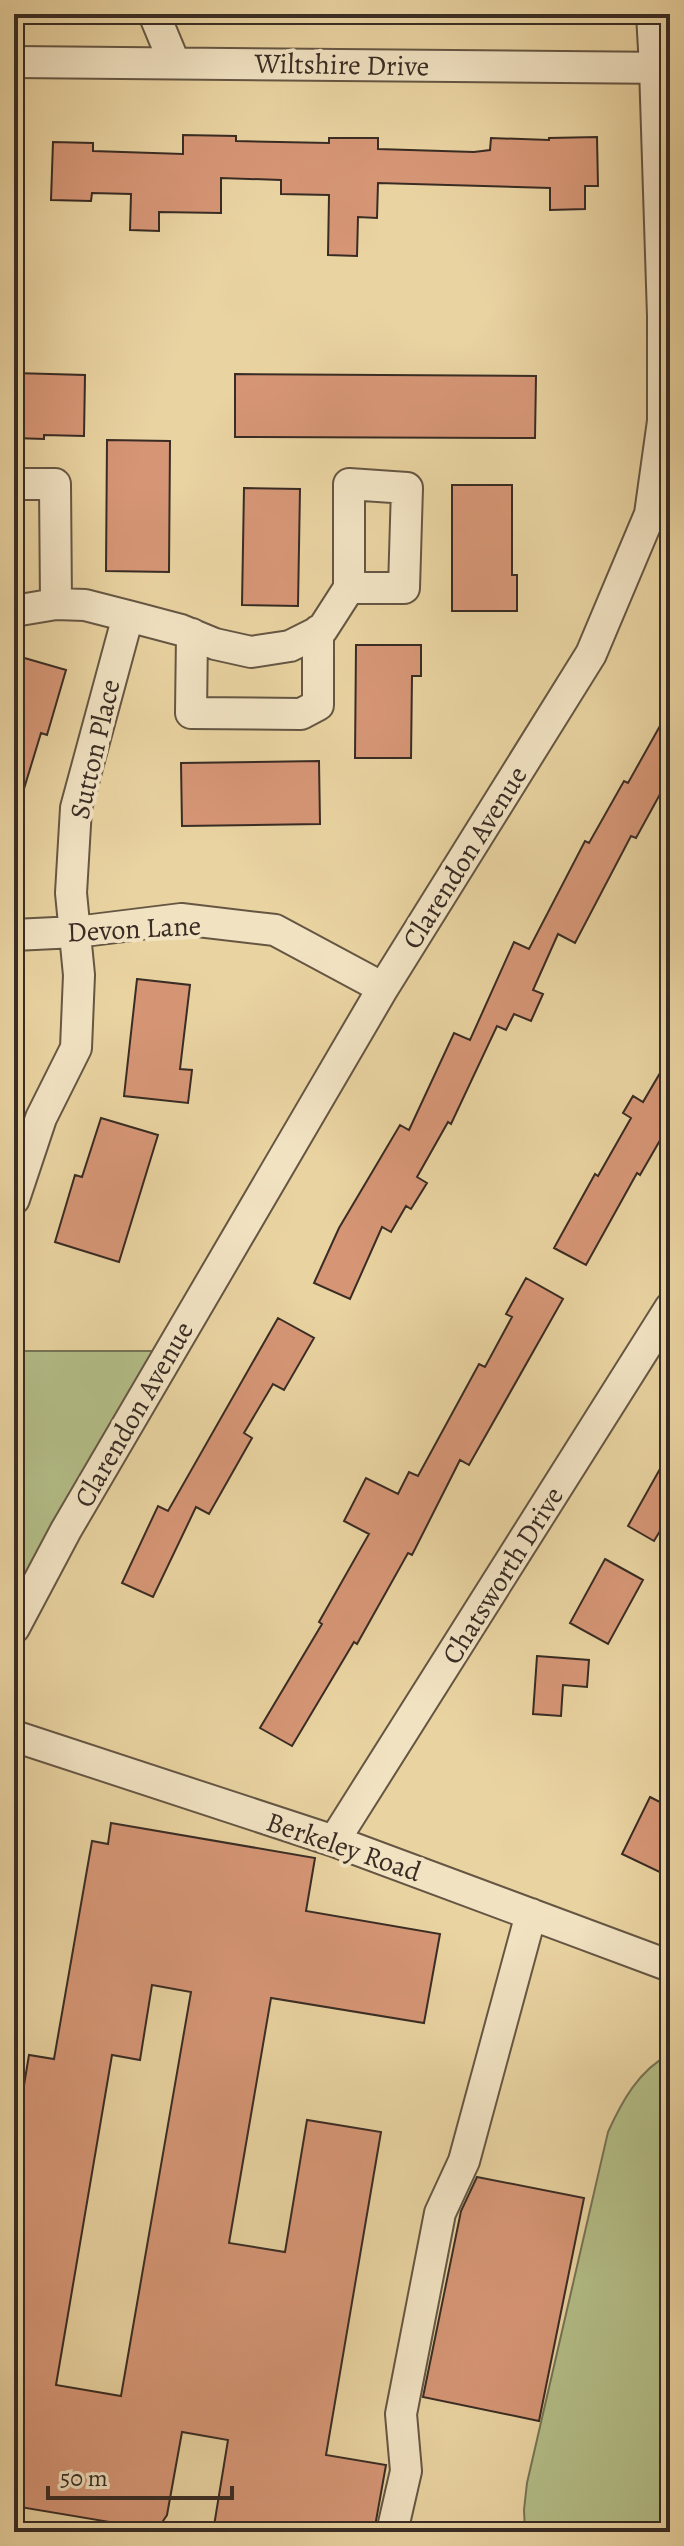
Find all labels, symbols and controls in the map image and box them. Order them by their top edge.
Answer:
street label: Wiltshire Drive [253,44,430,86]
street label: Sutton Place [60,675,130,823]
street label: Clarendon Avenue [393,759,536,956]
street label: Devon Lane [66,907,202,951]
street label: Clarendon Avenue [65,1315,203,1514]
street label: Chatsworth Drive [433,1480,573,1672]
street label: Berkeley Road [261,1803,427,1891]
scale bar [48,2450,232,2500]
text: 50 m [60,2462,108,2494]

